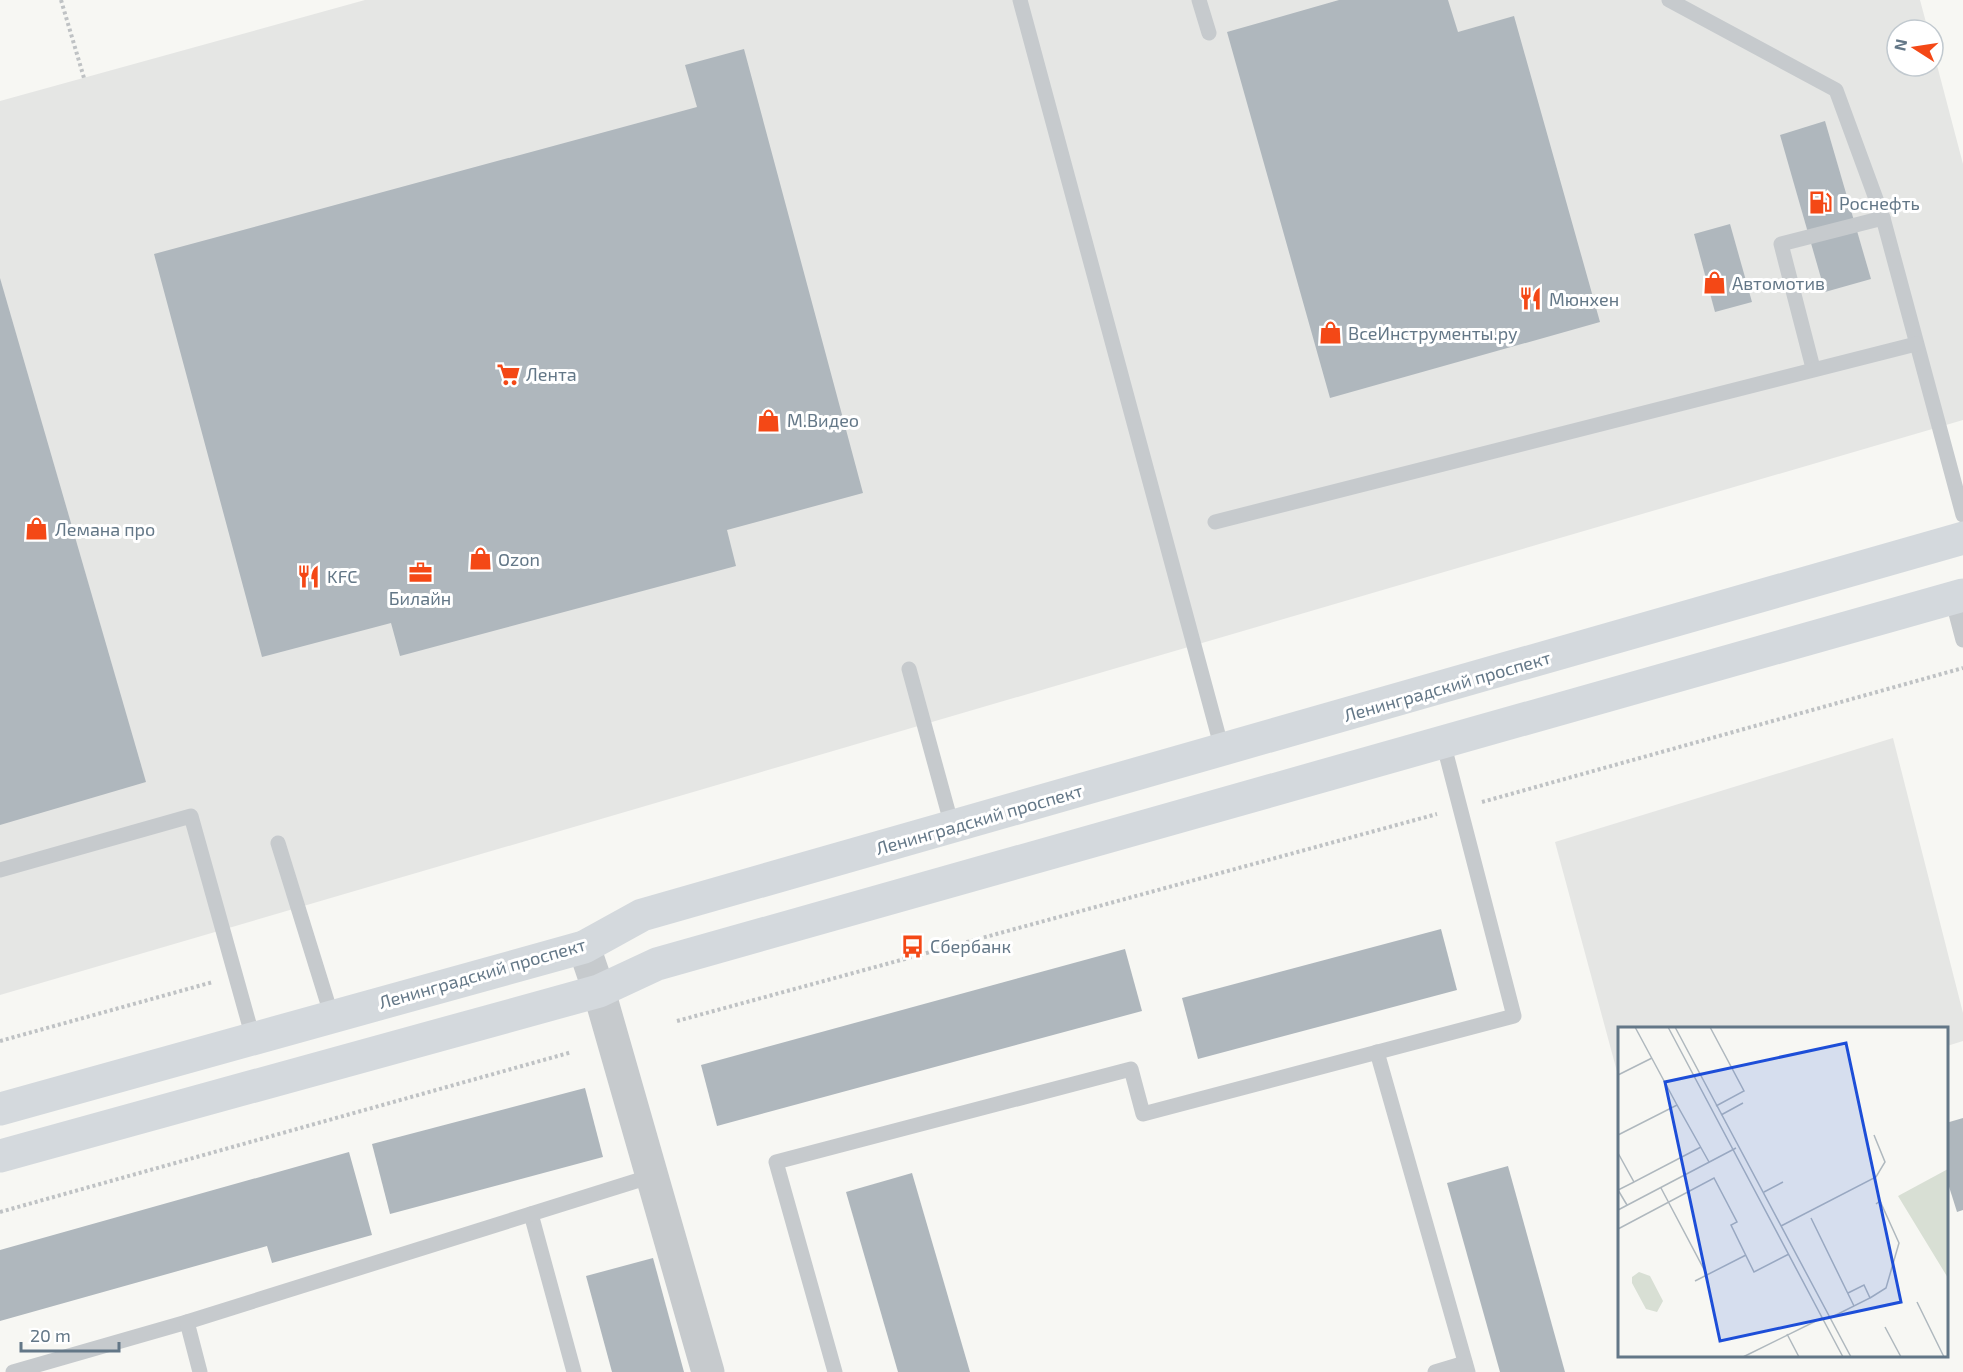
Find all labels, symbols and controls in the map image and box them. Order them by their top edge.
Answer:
north arrow [1885,18,1945,78]
text: N [1889,37,1910,52]
fuel station icon: Роснефть [1808,190,1834,216]
place label: Роснефть [1839,192,1920,214]
shop icon: Автомотив [1701,270,1727,296]
place label: Автомотив [1732,272,1825,294]
restaurant icon: Мюнхен [1518,286,1544,312]
place label: Мюнхен [1549,288,1619,310]
shop icon: ВсеИнструменты.ру [1317,320,1343,346]
place label: ВсеИнструменты.ру [1348,322,1518,344]
supermarket icon: Лента [495,361,521,387]
place label: Лента [526,363,577,385]
shop icon: М.Видео [756,407,782,433]
place label: М.Видео [787,409,859,431]
shop icon: Лемана про [24,516,50,542]
place label: Лемана про [55,518,155,540]
shop icon: Ozon [467,546,493,572]
place label: Ozon [498,548,540,570]
office icon: Билайн [407,559,433,585]
restaurant icon: KFC [296,563,322,589]
place label: KFC [327,565,357,587]
place label: Билайн [389,587,451,609]
street label: Ленинградский проспект [1341,646,1553,726]
street label: Ленинградский проспект [873,779,1085,859]
street label: Ленинградский проспект [376,933,588,1013]
bus stop icon: Сбербанк [899,933,925,959]
place label: Сбербанк [930,935,1012,957]
inset map [1618,1027,1948,1357]
scale bar [21,1315,118,1353]
text: 20 m [30,1324,71,1346]

